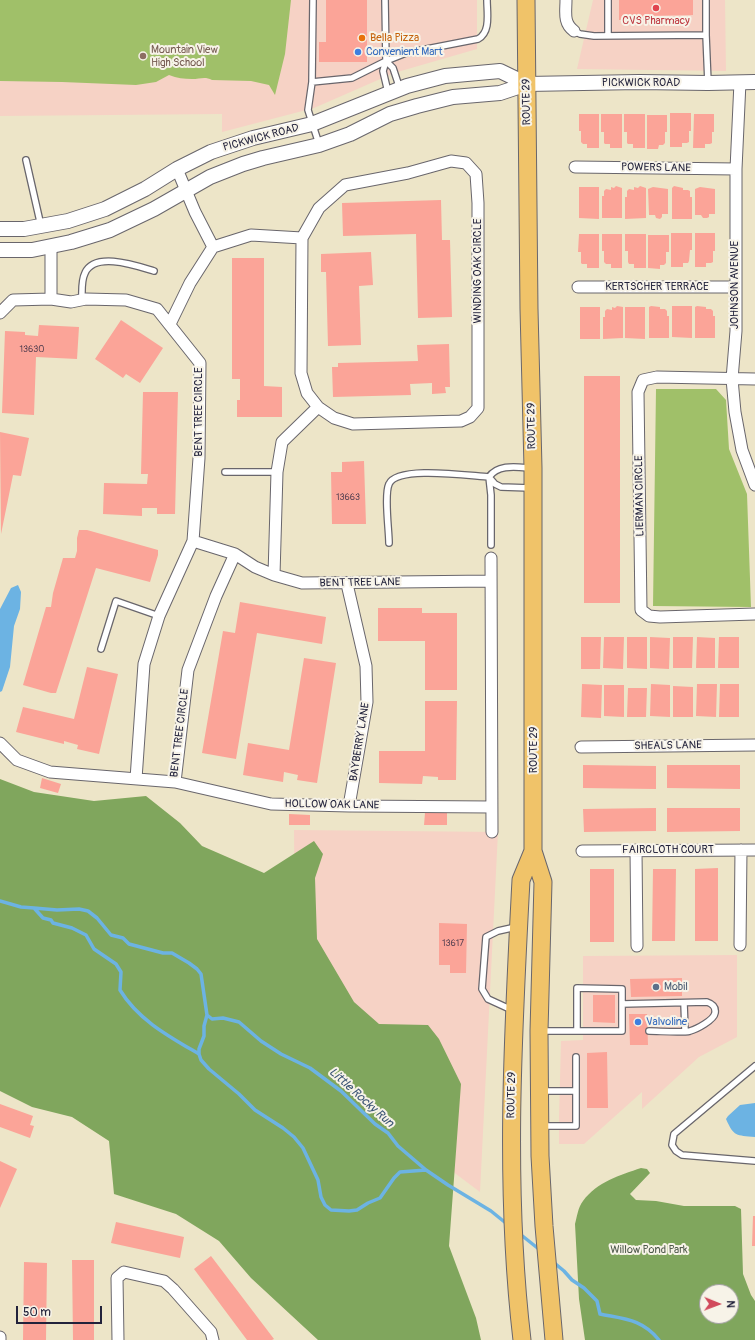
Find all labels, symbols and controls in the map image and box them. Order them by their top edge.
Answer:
marker: CVS Pharmacy [651,3,661,13]
place label: CVS Pharmacy [622,14,690,28]
place label: Bella Pizza [370,31,419,45]
marker: Bella Pizza [357,33,367,43]
place label: Mountain View High School [151,43,218,69]
place label: Convenient Mart [366,45,443,59]
marker: Convenient Mart [353,47,363,57]
marker: Mountain View High School [138,51,148,61]
street label: PICKWICK ROAD [602,76,680,90]
street label: ROUTE 29 [520,79,534,125]
street label: PICKWICK ROAD [221,121,301,155]
street label: POWERS LANE [621,161,691,175]
street label: WINDING OAK CIRCLE [471,218,485,324]
street label: JOHNSON AVENUE [728,241,742,329]
street label: KERTSCHER TERRACE [605,280,709,294]
house number: 13630 [20,345,44,355]
street label: BENT TREE CIRCLE [192,367,206,457]
street label: ROUTE 29 [525,403,539,449]
street label: LIERMAN CIRCLE [633,455,647,537]
house number: 13663 [336,493,360,503]
street label: BENT TREE LANE [319,576,401,590]
street label: BENT TREE CIRCLE [168,688,192,778]
street label: BAYBERRY LANE [347,702,373,782]
street label: ROUTE 29 [527,727,541,773]
street label: SHEALS LANE [634,739,702,753]
street label: HOLLOW OAK LANE [285,798,379,812]
street label: FAIRCLOTH COURT [622,843,714,857]
house number: 13617 [442,939,464,949]
place label: Mobil [664,980,688,994]
marker: Mobil [651,982,661,992]
place label: Valvoline [646,1015,687,1029]
marker: Valvoline [633,1017,643,1027]
water label: Little Rocky Run [326,1065,396,1131]
street label: ROUTE 29 [505,1072,519,1118]
park label: Willow Pond Park [610,1243,688,1257]
north arrow [699,1284,739,1324]
scale bar [18,1298,104,1324]
text: N [724,1300,737,1308]
text: 50 m [23,1305,51,1320]

